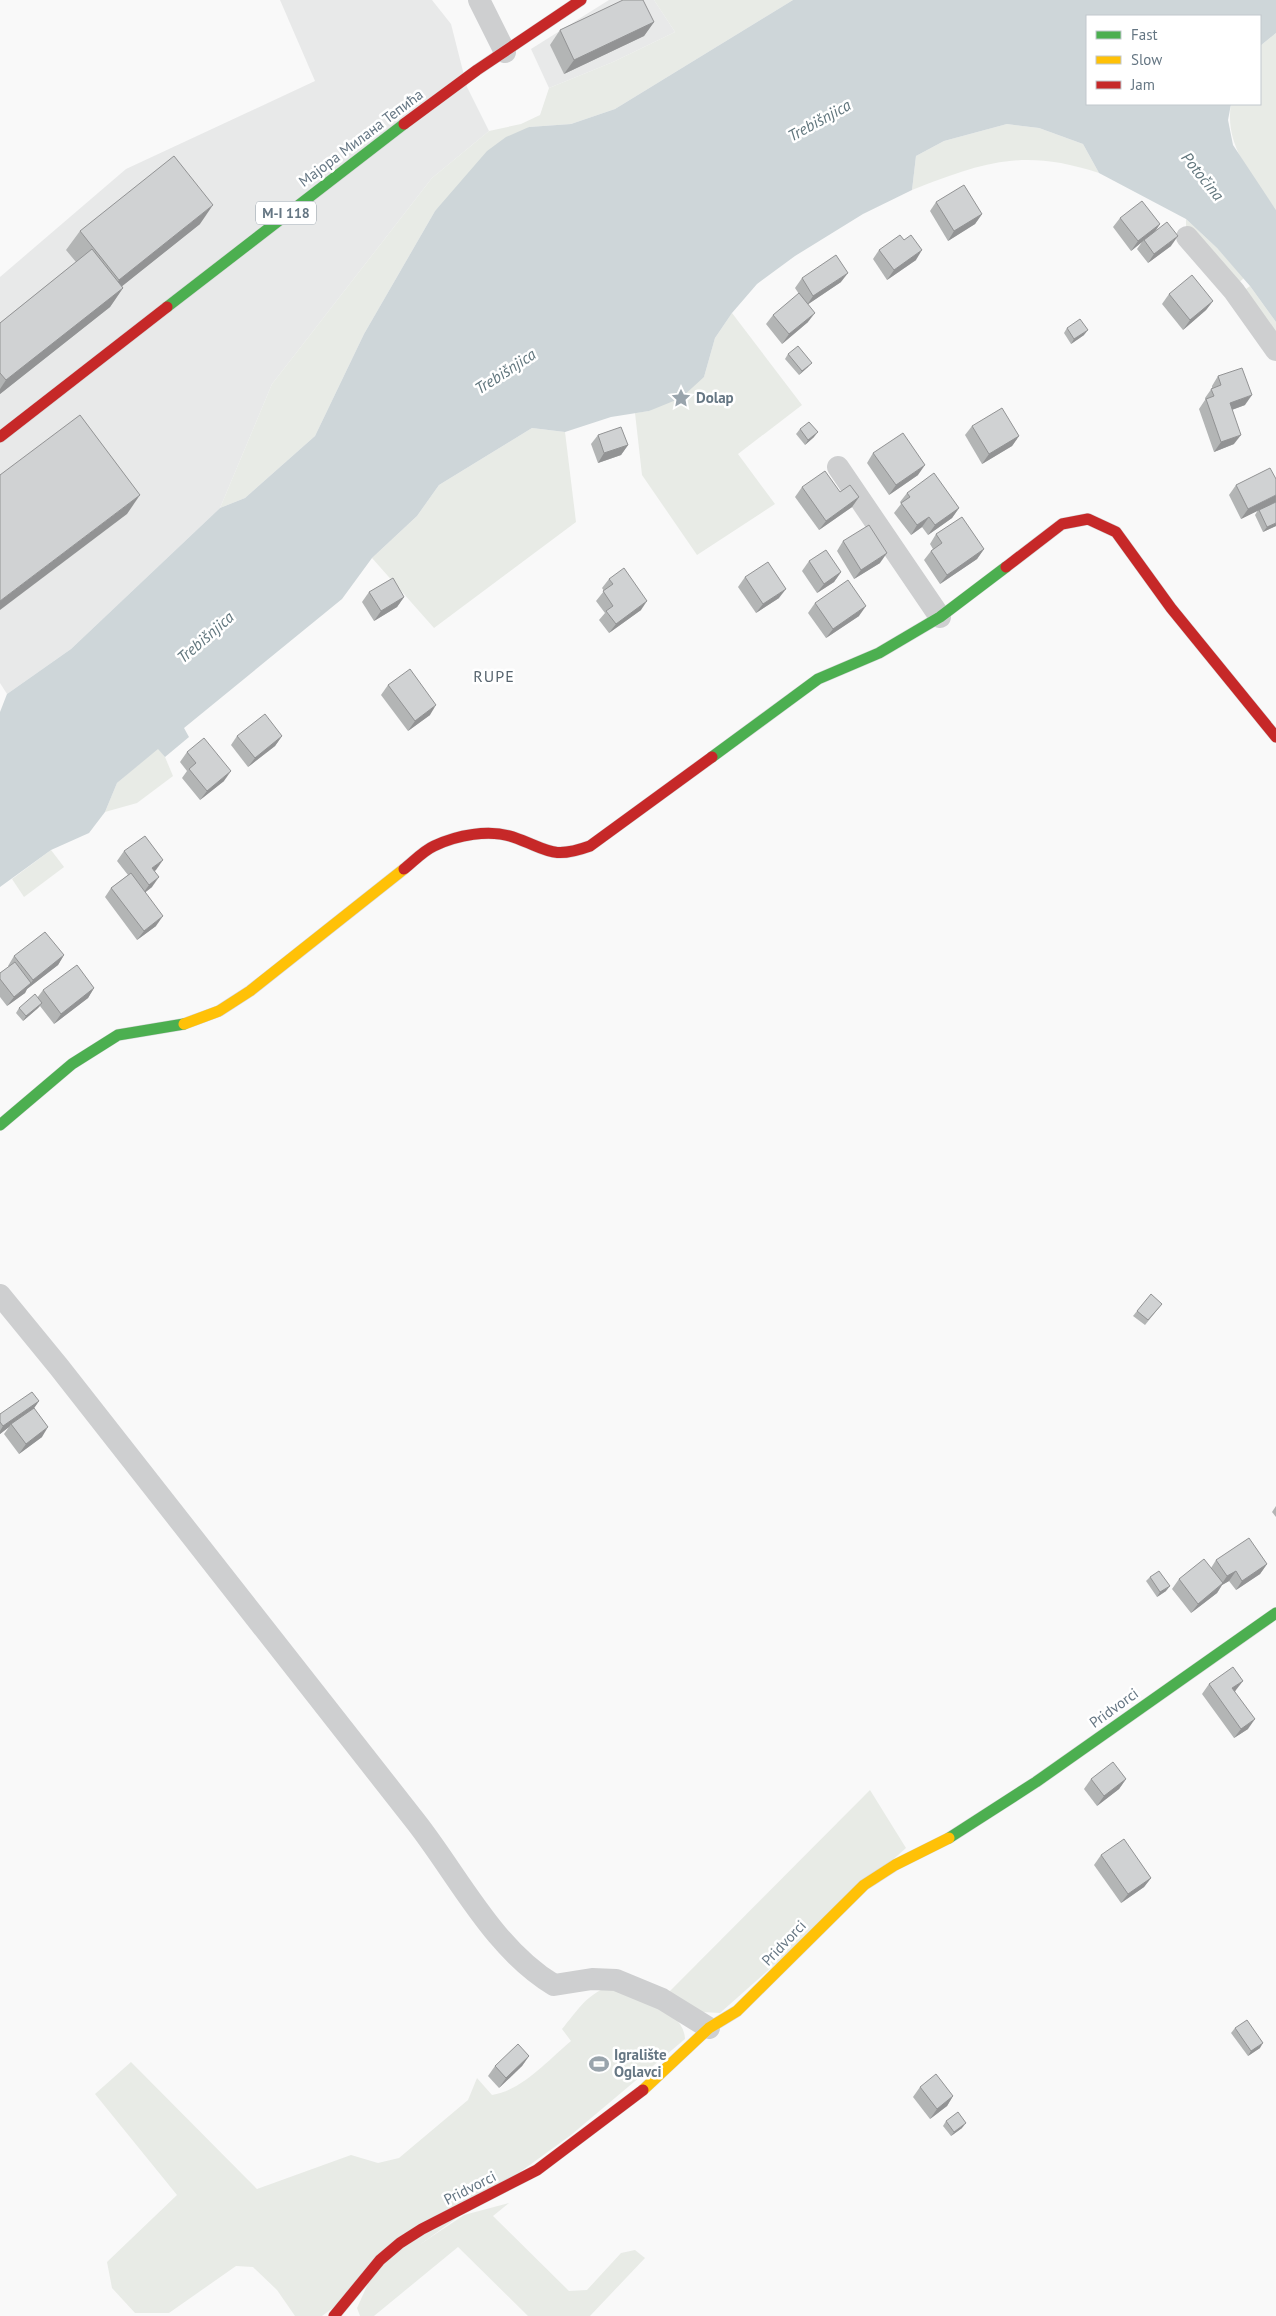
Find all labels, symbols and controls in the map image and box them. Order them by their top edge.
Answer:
legend [1086,15,1261,105]
text: Fast [1131,25,1158,44]
text: Slow [1131,50,1162,69]
text: Jam [1130,75,1155,94]
street label: Мајора Милана Тепића [295,85,427,191]
water label: Trebišnjica [784,94,854,145]
water label: Potočina [1177,148,1229,204]
road number: M-I 118 [256,202,316,224]
water label: Trebišnjica [471,344,539,398]
place icon: Dolap [670,387,692,409]
place label: Dolap [696,388,734,407]
water label: Trebišnjica [172,607,238,667]
district label: RUPE [473,666,515,686]
street label: Pridvorci [1085,1683,1142,1732]
street label: Pridvorci [757,1916,810,1969]
place label: Igralište Oglavci [614,2045,667,2081]
sports icon: Igralište Oglavci [588,2053,610,2075]
street label: Pridvorci [440,2166,499,2209]

